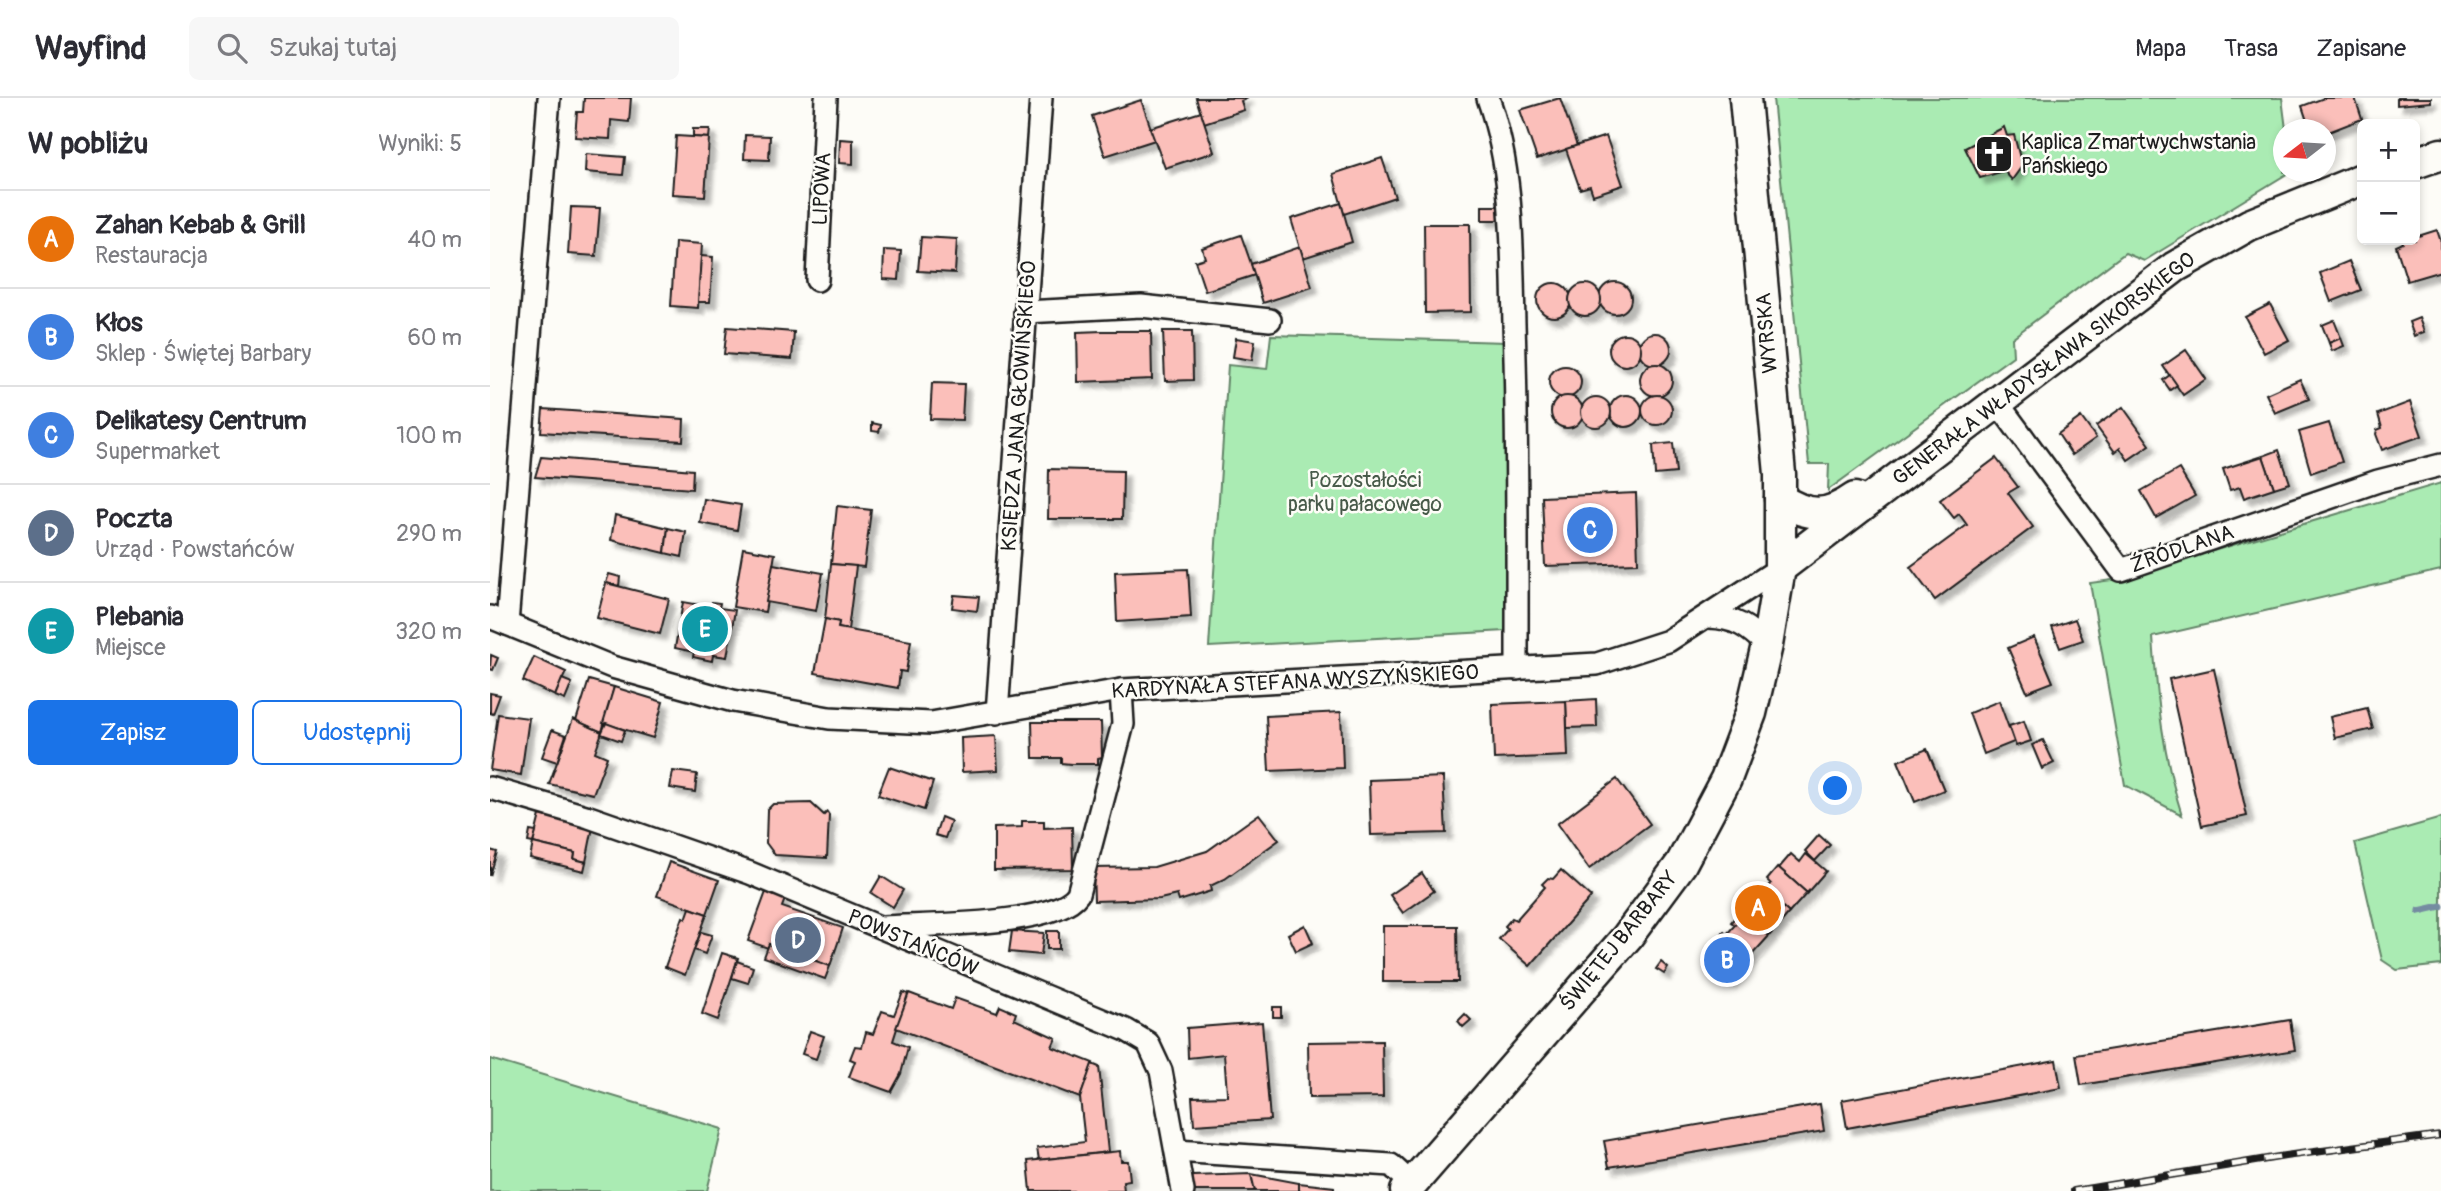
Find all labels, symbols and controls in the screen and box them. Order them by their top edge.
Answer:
search box [189,17,679,80]
text: Wayfind [35,28,147,69]
icon: search [213,29,251,67]
text: Szukaj tutaj [269,32,397,64]
text: Mapa [2135,34,2186,63]
text: Trasa [2224,34,2278,63]
text: Zapisane [2316,34,2406,63]
north arrow [2273,119,2336,182]
map controls [2357,119,2420,245]
button: + [2357,119,2420,182]
text: W pobliżu [28,125,148,162]
text: Wyniki: 5 [378,129,462,158]
place label: Kaplica Zmartwychwstania Pańskiego [2021,129,2256,180]
church icon: Kaplica Zmartwychwstania Pańskiego [1973,133,2015,175]
street label: LIPOWA [807,152,837,226]
button: − [2357,182,2420,245]
text: Zahan Kebab & Grill [95,209,306,241]
text: A [44,225,58,254]
text: 40 m [408,225,462,254]
text: Restauracja [95,241,208,270]
street label: GENERAŁA WŁADYSŁAWA SIKORSKIEGO [1887,246,2201,492]
street label: KSIĘDZA JANA GŁOWIŃSKIEGO [995,260,1043,552]
street label: WYRSKA [1750,292,1784,374]
text: Kłos [95,307,143,339]
text: B [44,323,58,352]
text: 60 m [407,323,462,352]
text: Sklep · Świętej Barbary [95,339,311,368]
text: Delikatesy Centrum [95,405,307,437]
text: C [44,421,58,450]
text: 100 m [396,421,462,450]
text: Supermarket [95,437,220,466]
park label: Pozostałości parku pałacowego [1288,467,1442,518]
text: Poczta [95,503,173,535]
pin: C [1567,504,1613,556]
street label: ŹRÓDLANA [2126,518,2237,579]
text: D [44,519,58,548]
text: 290 m [396,519,462,548]
text: Urząd · Powstańców [95,535,295,564]
text: Plebania [95,601,184,633]
pin: E [682,603,728,655]
text: E [45,617,57,646]
text: 320 m [395,617,462,646]
text: Miejsce [95,633,166,662]
street label: KARDYNAŁA STEFANA WYSZYŃSKIEGO [1111,659,1479,705]
button: Zapisz [28,700,238,765]
button: Udostępnij [252,700,462,765]
your location [1818,771,1852,805]
street label: ŚWIĘTEJ BARBARY [1554,865,1684,1017]
pin: A [1735,882,1781,934]
street label: POWSTAŃCÓW [844,902,983,983]
pin: D [775,914,821,966]
pin: B [1704,934,1750,986]

